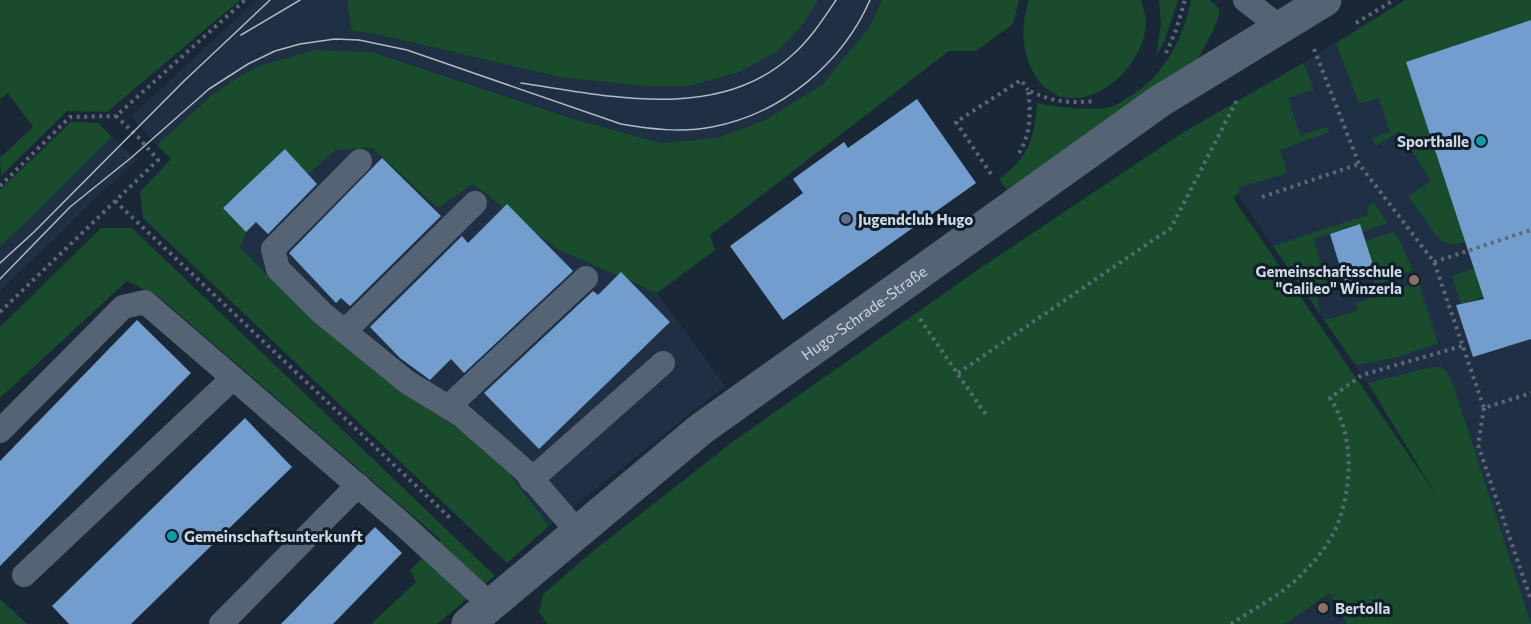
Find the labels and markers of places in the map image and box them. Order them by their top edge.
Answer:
place label: Sporthalle [1397,132,1469,150]
marker: Sporthalle [1474,134,1488,148]
place label: Jugendclub Hugo [858,210,973,228]
marker: Jugendclub Hugo [839,212,853,226]
place label: Gemeinschaftsschule "Galileo" Winzerla [1256,262,1402,297]
marker: Gemeinschaftsschule "Galileo" Winzerla [1407,273,1421,287]
place label: Gemeinschaftsunterkunft [184,527,363,545]
marker: Gemeinschaftsunterkunft [165,529,179,543]
place label: Bertolla [1335,599,1390,617]
marker: Bertolla [1316,601,1330,615]

